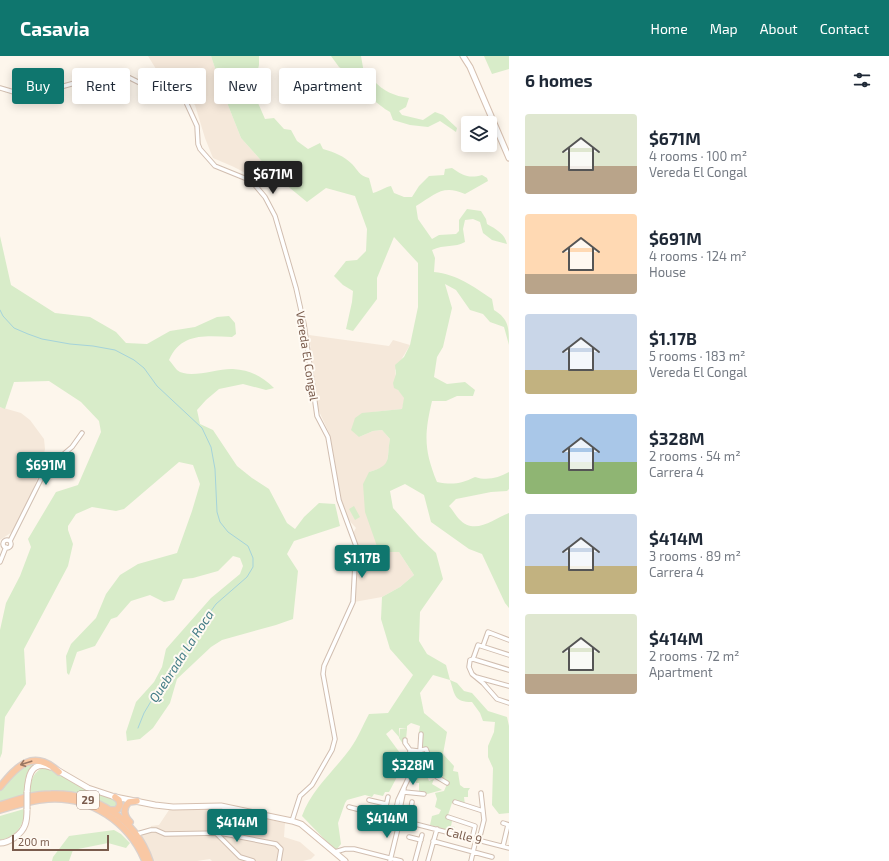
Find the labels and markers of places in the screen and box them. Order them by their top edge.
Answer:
pin: $671M [245,161,301,195]
pin: $691M [18,452,74,486]
pin: $1.17B [329,545,395,579]
pin: $328M [385,752,441,786]
pin: $414M [359,805,415,839]
pin: $414M [209,809,265,843]

